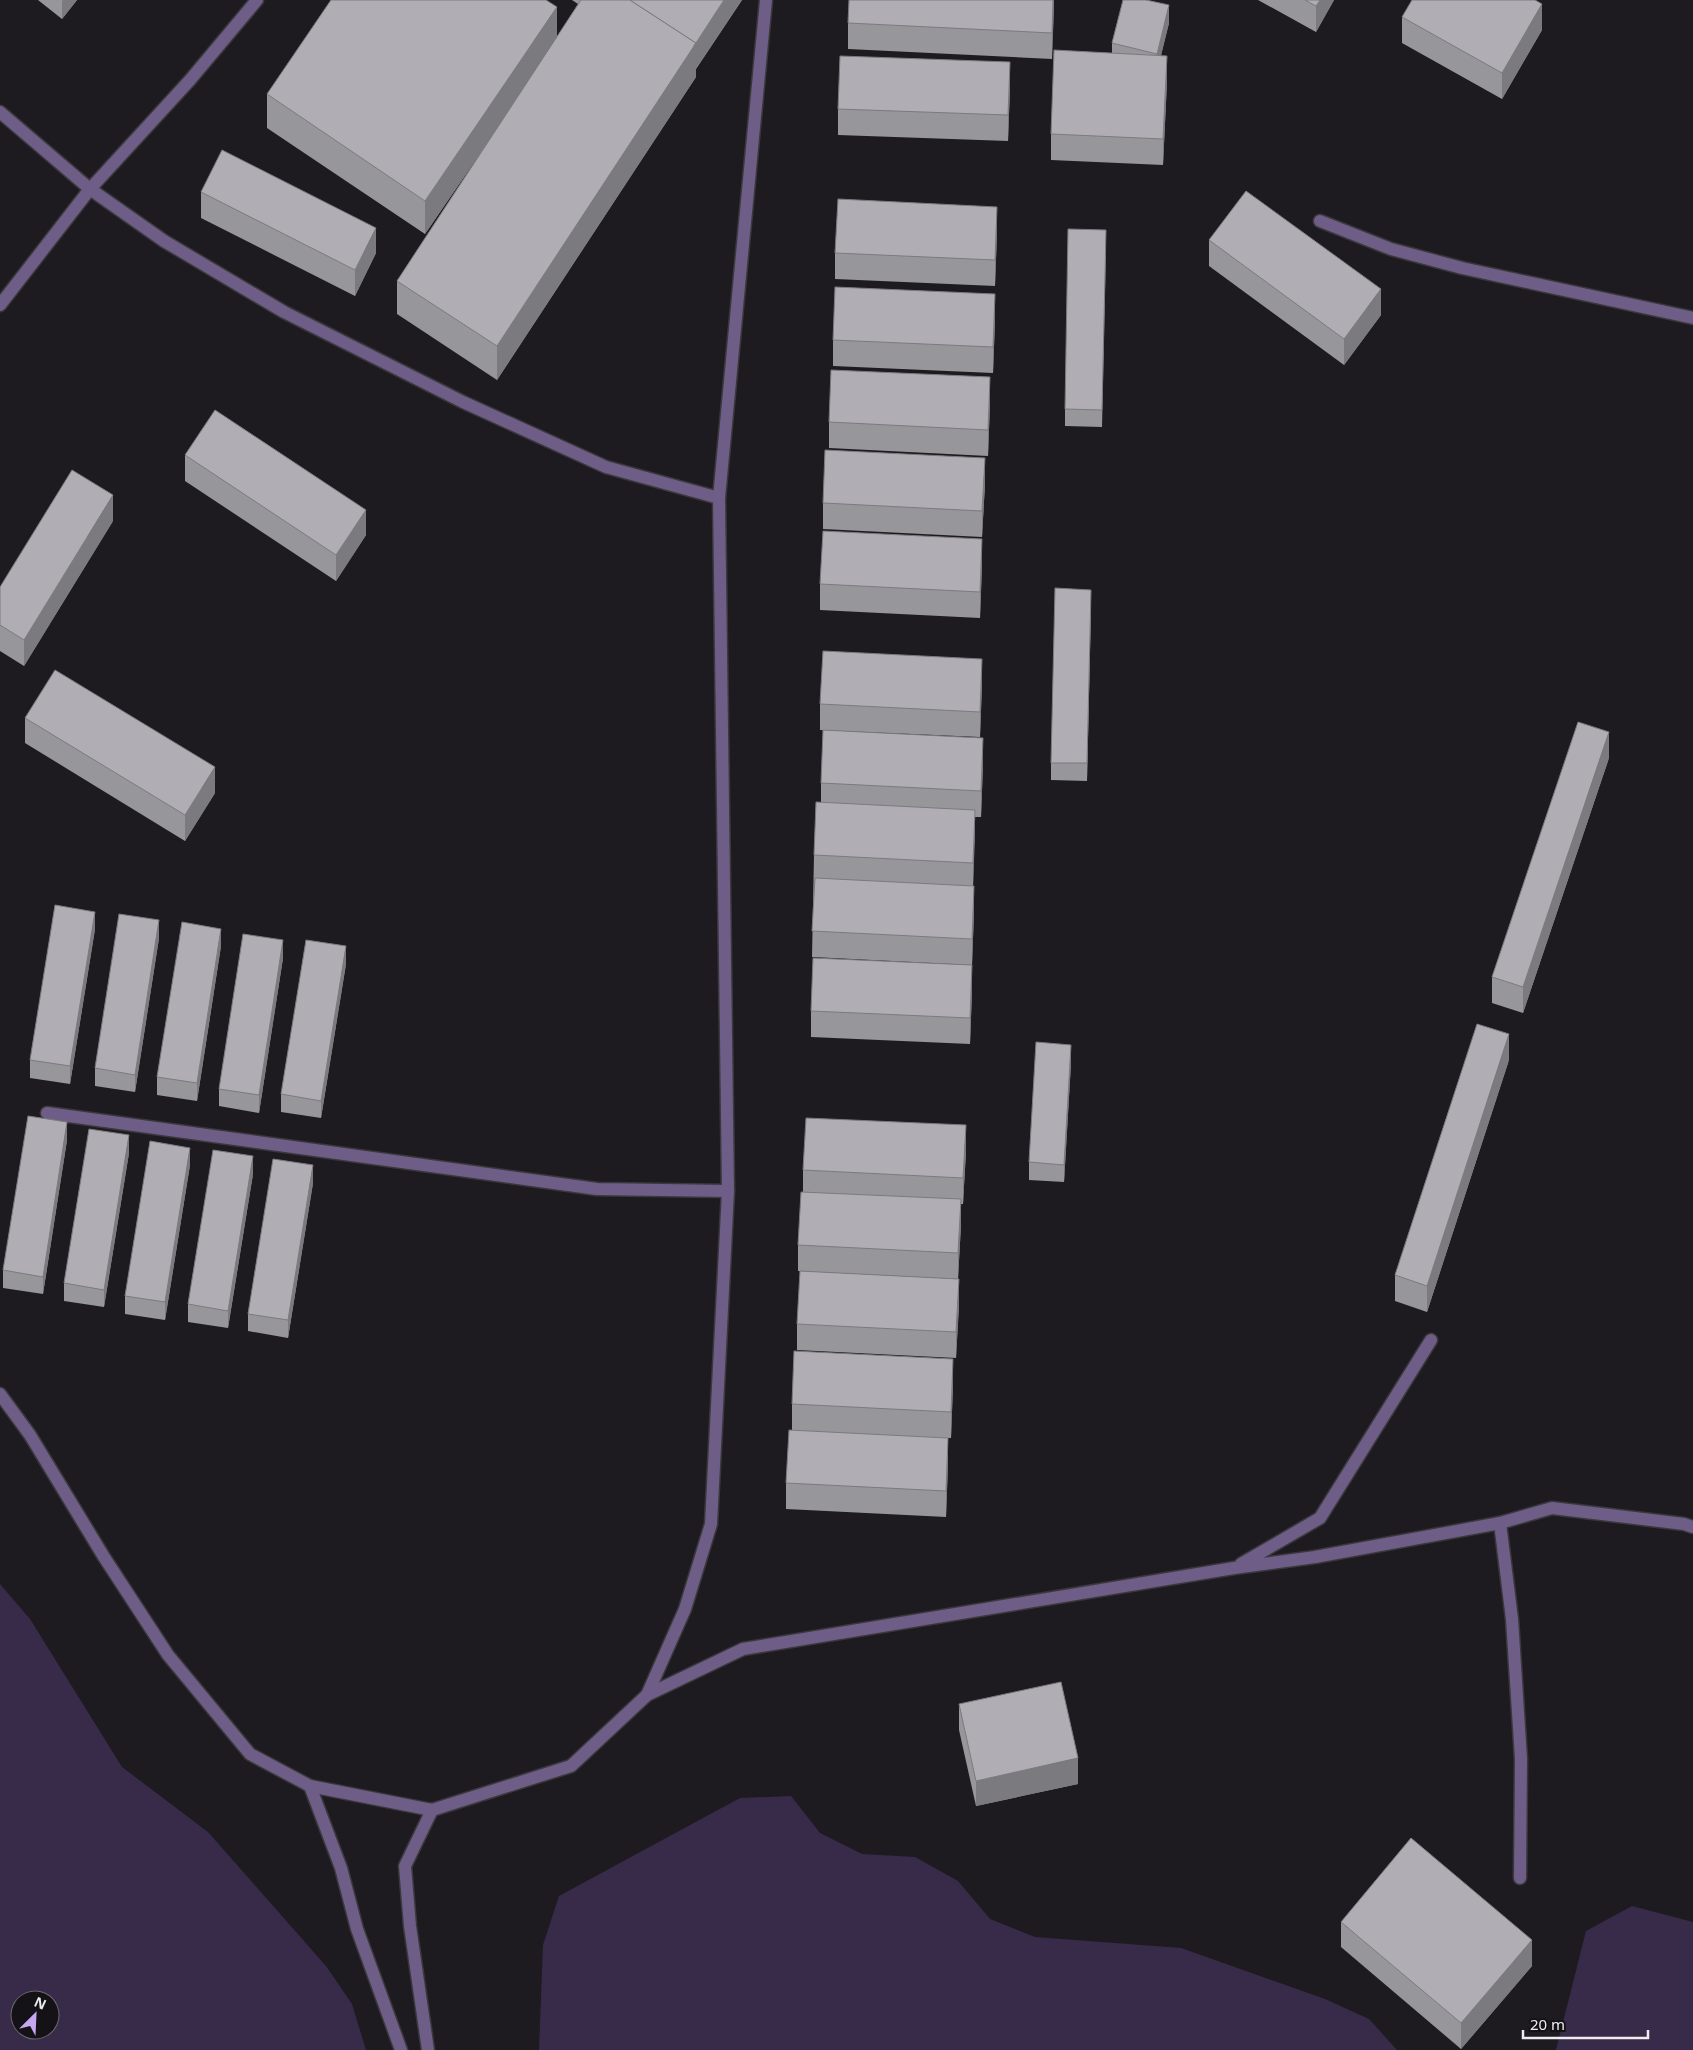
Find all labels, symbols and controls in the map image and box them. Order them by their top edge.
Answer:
north arrow [10,1990,60,2040]
text: N [31,1992,50,2014]
scale bar [1523,2008,1648,2040]
text: 20 m [1530,2014,1565,2034]

